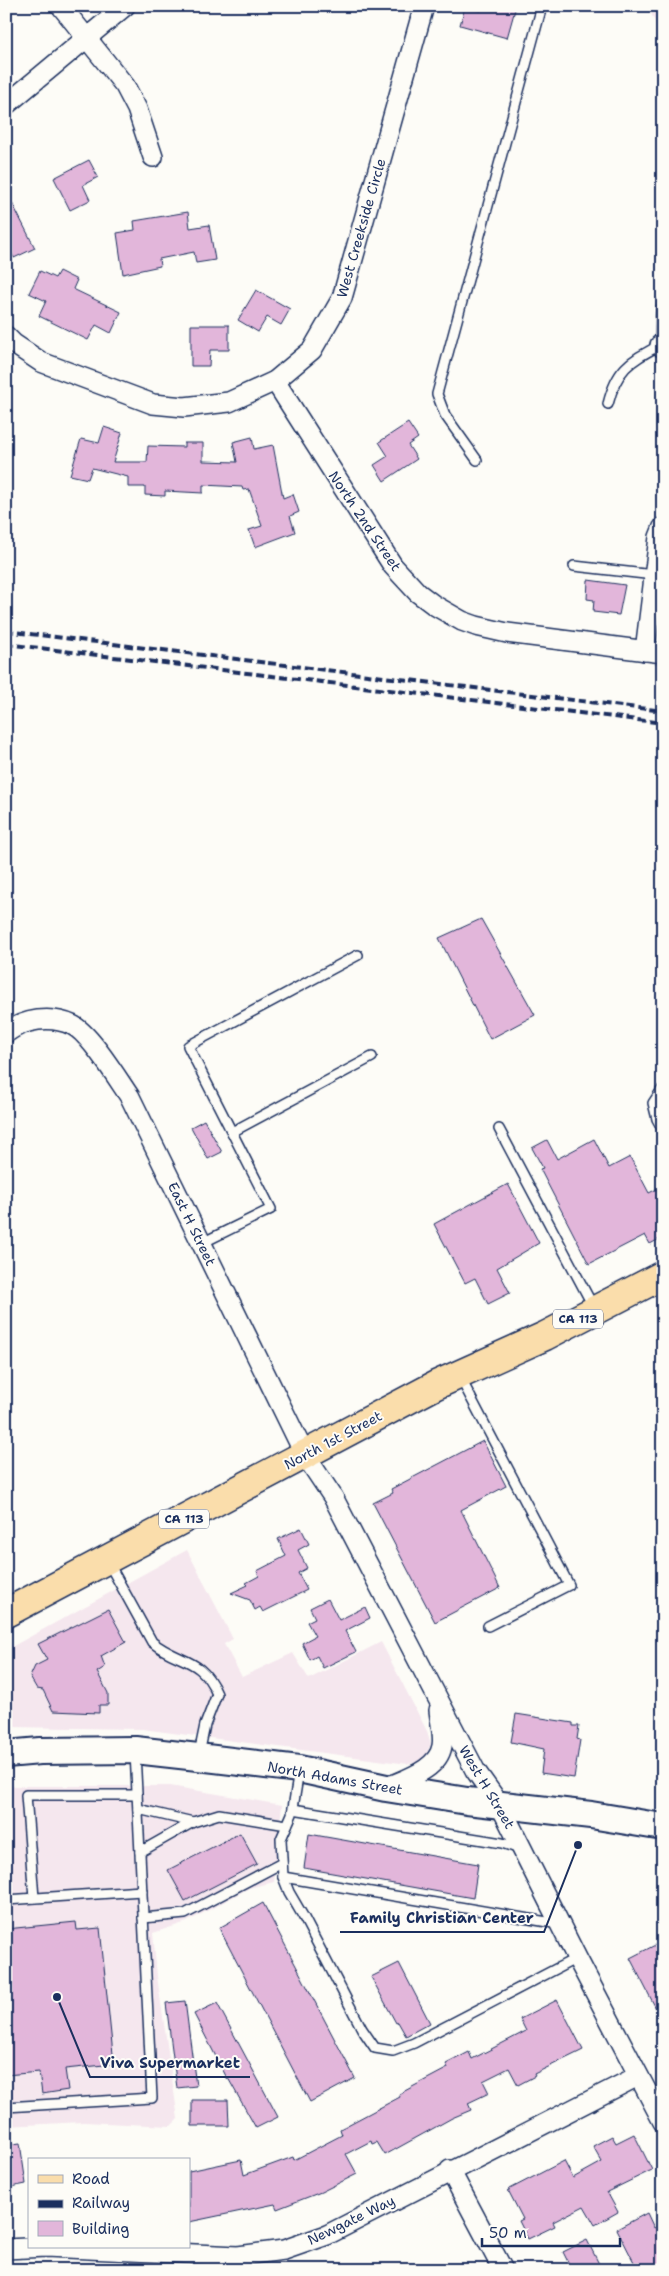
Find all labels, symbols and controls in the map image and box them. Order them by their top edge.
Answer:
street label: West Creekside Circle [332,156,390,300]
street label: North 2nd Street [325,467,405,575]
street label: East H Street [164,1179,220,1269]
road number: CA 113 [553,1310,603,1328]
street label: North 1st Street [281,1407,385,1473]
road number: CA 113 [159,1510,209,1528]
street label: West H Street [455,1742,519,1832]
street label: North Adams Street [266,1757,404,1799]
callout: Family Christian Center [340,1902,544,1932]
text: Family Christian Center [350,1908,534,1928]
callout: Viva Supermarket [90,2047,250,2077]
text: Viva Supermarket [100,2053,240,2073]
legend [28,2158,190,2248]
text: Road [72,2169,110,2189]
street label: Newgate Way [304,2191,398,2249]
text: Railway [72,2193,130,2213]
scale bar [482,2216,619,2248]
text: Building [72,2219,129,2239]
text: 50 m [489,2223,527,2243]

